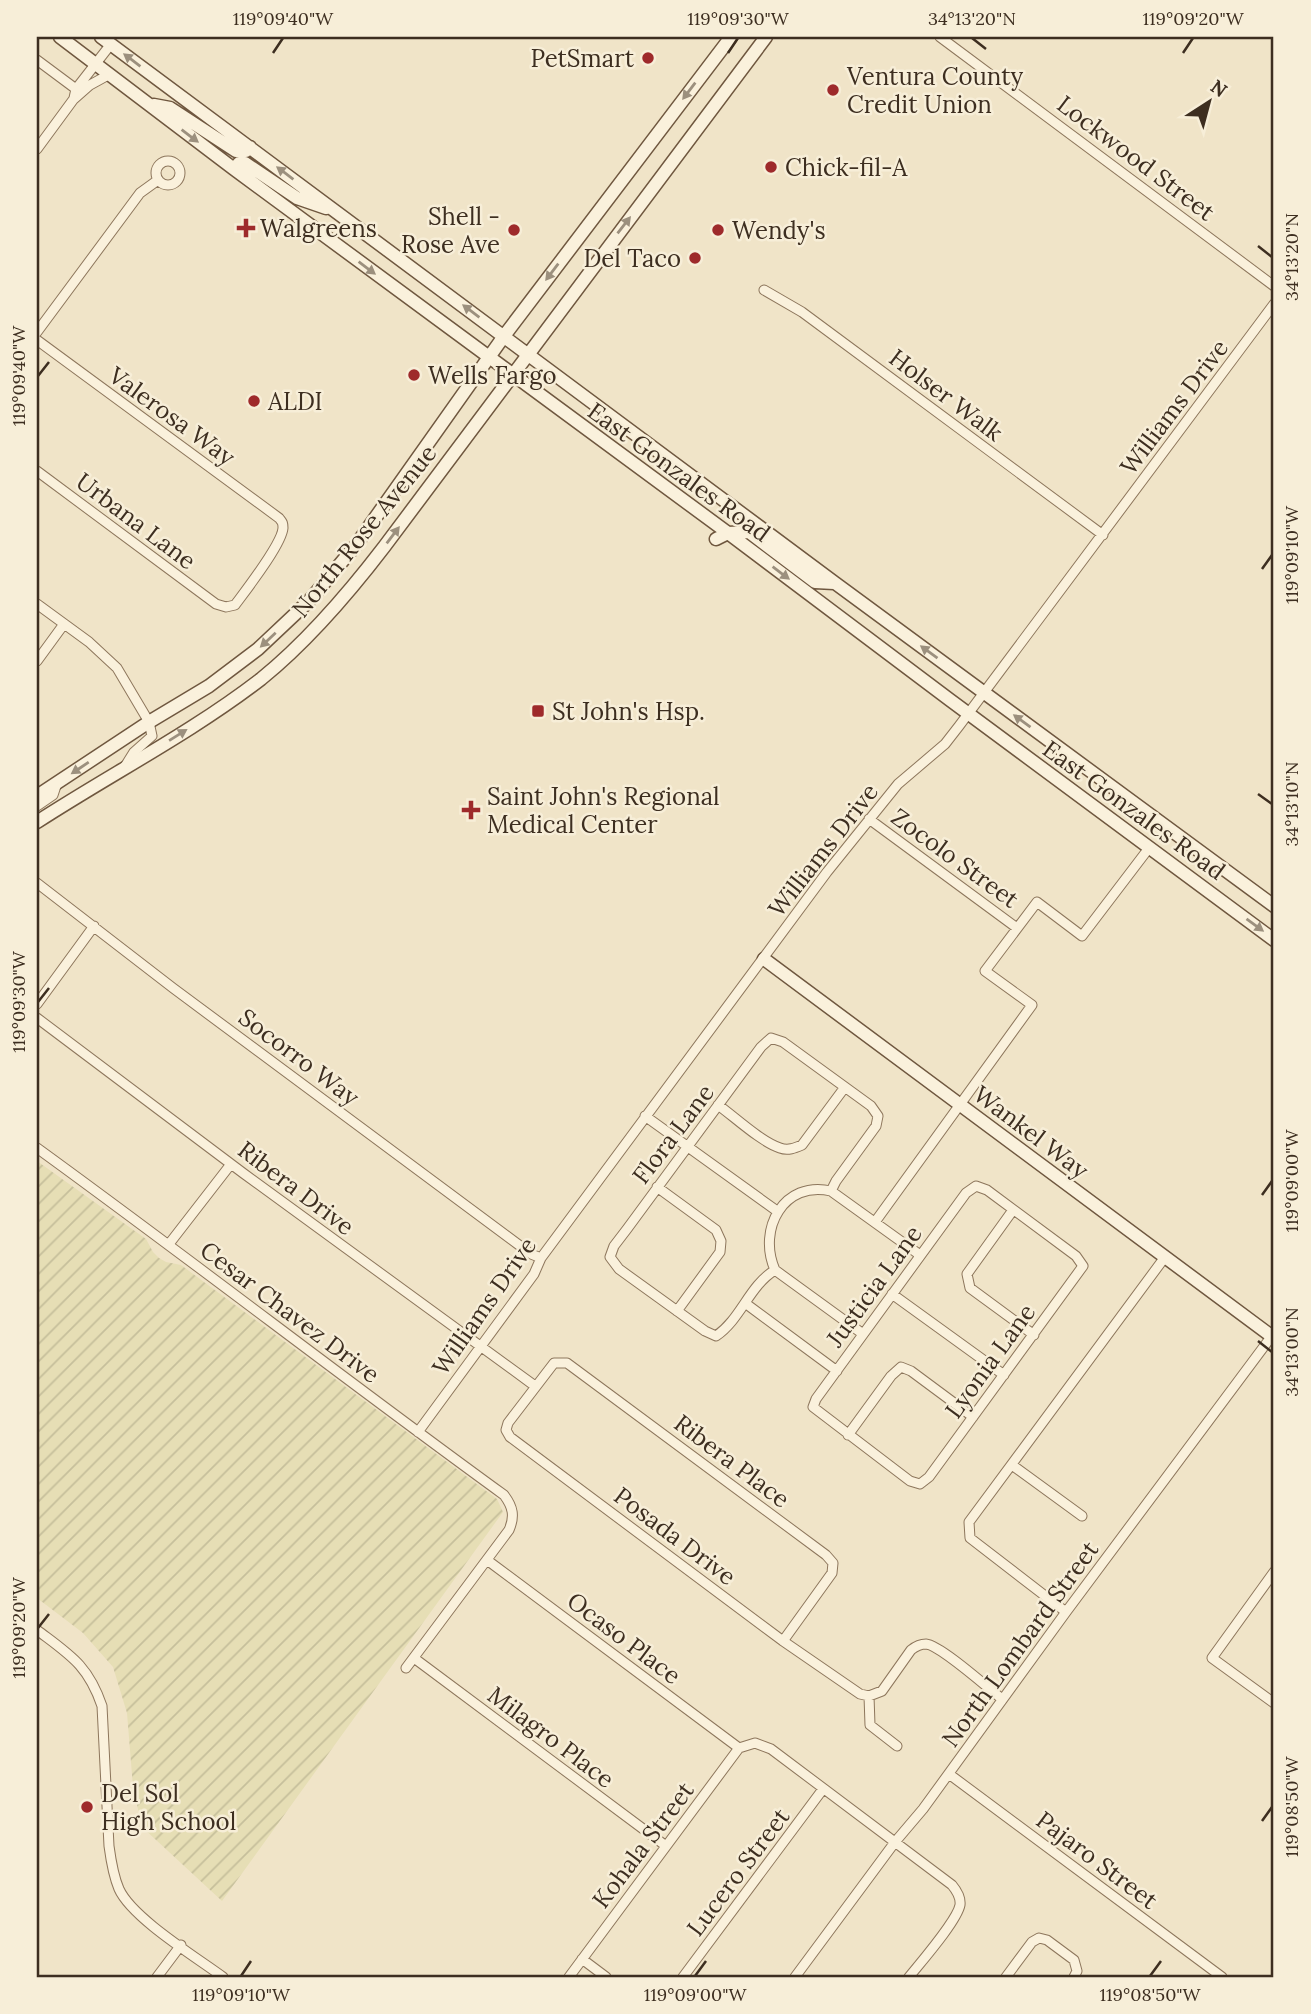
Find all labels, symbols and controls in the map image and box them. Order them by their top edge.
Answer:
text: 119°09'40"W [233,7,334,30]
text: 119°09'30"W [687,7,790,30]
text: 34°13'20"N [928,7,1016,30]
text: 119°09'20"W [1142,7,1245,30]
place label: PetSmart [530,43,635,74]
marker: PetSmart [640,50,656,66]
one-way arrow [123,53,141,67]
place label: Ventura County Credit Union [846,61,1023,120]
north arrow [1174,66,1244,136]
text: N [1206,74,1232,102]
one-way arrow [683,82,697,100]
marker: Ventura County Credit Union [825,82,841,98]
street label: Lockwood Street [1051,89,1221,228]
one-way arrow [181,128,199,143]
place label: Chick-fil-A [785,152,908,183]
marker: Chick-fil-A [763,159,779,175]
one-way arrow [276,166,294,180]
place label: Shell - Rose Ave [401,201,500,260]
place label: Walgreens [260,213,377,244]
text: 34°13'20"N [1280,213,1303,301]
place label: Wendy's [732,215,826,246]
one-way arrow [617,216,631,234]
marker: Walgreens [238,220,254,236]
marker: Shell - Rose Ave [506,222,522,238]
marker: Wendy's [710,222,726,238]
place label: Del Taco [583,243,681,274]
marker: Del Taco [687,250,703,266]
one-way arrow [358,260,376,274]
one-way arrow [544,263,559,281]
one-way arrow [462,305,480,319]
text: 119°09'40"W [7,325,30,426]
street label: Williams Drive [1113,333,1235,481]
street label: Holser Walk [883,342,1009,448]
street label: Valerosa Way [102,359,242,472]
place label: Wells Fargo [428,360,556,391]
marker: Wells Fargo [406,367,422,383]
place label: ALDI [267,386,323,417]
marker: ALDI [246,393,262,409]
street label: East Gonzales Road [582,395,776,549]
street label: North Rose Avenue [285,438,443,624]
street label: Urbana Lane [70,466,202,576]
text: 119°09'10"W [1280,505,1303,604]
one-way arrow [386,526,401,544]
one-way arrow [772,565,790,579]
one-way arrow [259,632,277,648]
one-way arrow [920,646,938,660]
place label: St John's Hsp. [552,696,705,727]
marker: St John's Hsp. [530,703,546,719]
one-way arrow [1013,714,1031,728]
one-way arrow [169,728,188,741]
street label: East Gonzales Road [1037,733,1231,887]
one-way arrow [71,761,89,775]
text: 34°13'10"N [1280,762,1303,846]
street label: Williams Drive [761,777,885,923]
place label: Saint John's Regional Medical Center [487,781,720,840]
marker: Saint John's Regional Medical Center [461,800,481,820]
street label: Zocolo Street [885,801,1025,915]
one-way arrow [1246,918,1264,932]
text: 119°09'30"W [7,950,30,1053]
street label: Socorro Way [233,1002,366,1113]
street label: Flora Lane [625,1078,721,1190]
street label: Wankel Way [967,1079,1095,1186]
text: 119°09'00"W [1280,1129,1303,1232]
street label: Ribera Drive [232,1134,360,1242]
street label: Justicia Lane [819,1219,929,1354]
street label: Williams Drive [425,1231,543,1381]
street label: Cesar Chavez Drive [194,1234,386,1390]
street label: Lyonia Lane [938,1298,1042,1424]
text: 34°13'00"N [1280,1307,1303,1397]
street label: Ribera Place [668,1407,796,1515]
street label: Posada Drive [608,1480,742,1592]
street label: North Lombard Street [935,1534,1106,1753]
text: 119°09'20"W [7,1576,30,1679]
street label: Ocaso Place [561,1585,687,1691]
street label: Milagro Place [482,1679,620,1795]
text: 119°08'50"W [1280,1755,1303,1857]
street label: Kohala Street [585,1775,701,1914]
place label: Del Sol High School [101,1778,236,1837]
marker: Del Sol High School [79,1799,95,1815]
street label: Lucero Street [680,1801,797,1942]
street label: Pajaro Street [1030,1804,1164,1916]
text: 119°09'10"W [192,1983,291,2006]
text: 119°09'00"W [644,1983,747,2006]
text: 119°08'50"W [1100,1983,1202,2006]

